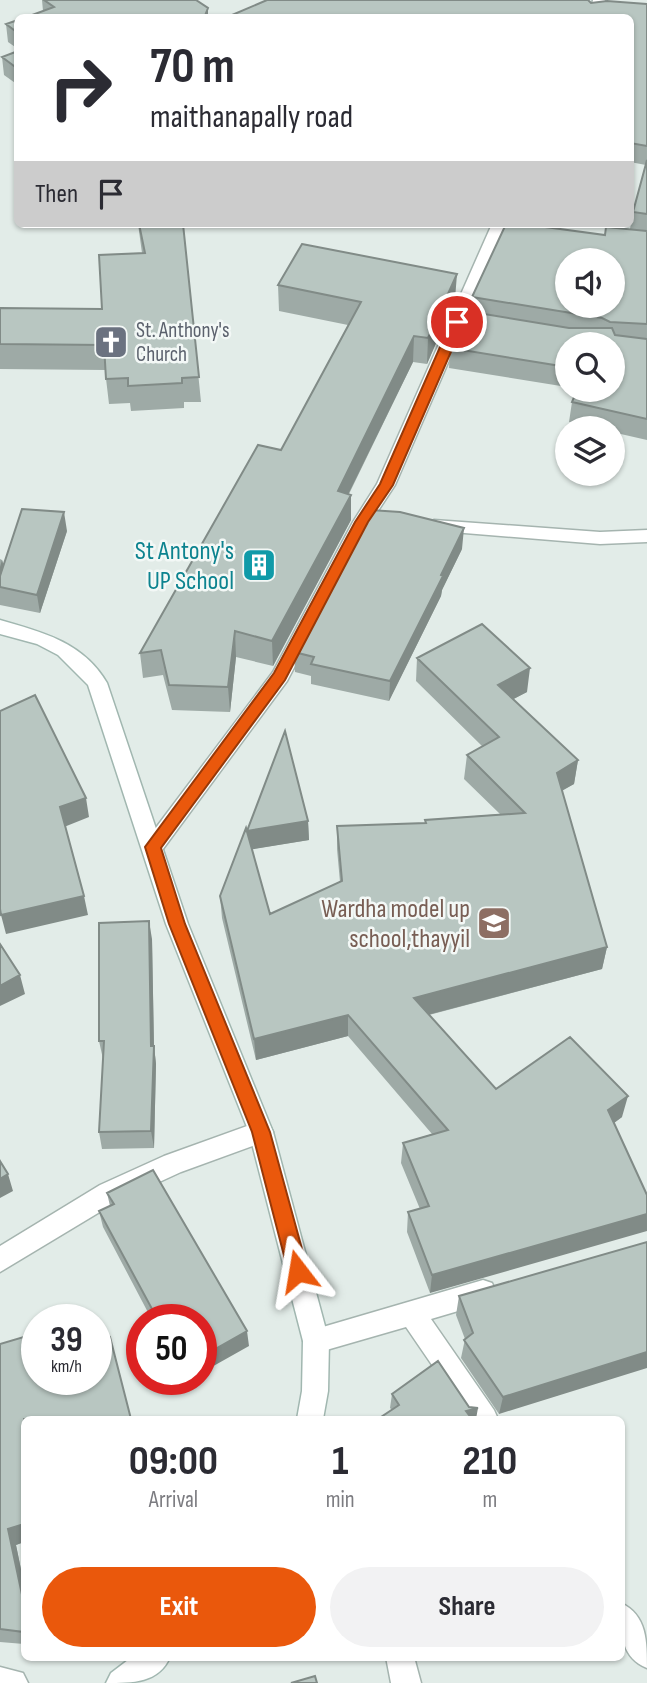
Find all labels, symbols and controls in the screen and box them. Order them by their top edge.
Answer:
text: 70 m [150,38,235,97]
icon: right [35,42,126,133]
text: maithanapally road [150,98,353,137]
icon: arrive [92,175,130,213]
text: Then [35,179,78,210]
map controls [555,248,625,486]
button: sound [555,248,625,318]
pin [427,292,487,352]
icon: arrive [438,303,476,341]
place label: St. Anthony's Church [136,318,229,367]
church icon: St. Anthony's Church [92,323,130,361]
button: search [555,332,625,402]
button: layers [555,416,625,486]
place label: St Antony's UP School [135,536,234,597]
building icon: St Antony's UP School [240,546,278,584]
place label: Wardha model up school,thayyil [321,894,470,955]
school or university icon: Wardha model up school,thayyil [475,904,513,942]
position arrow [261,1234,335,1308]
speed limit sign: 50 [126,1304,217,1395]
text: 39 [50,1319,83,1362]
text: km/h [51,1356,82,1377]
text: 09:00 [129,1436,218,1487]
text: 1 [332,1436,348,1487]
text: 210 [462,1436,517,1487]
text: Arrival [149,1486,198,1514]
text: min [326,1486,355,1514]
text: m [482,1486,497,1514]
button: Exit [42,1567,316,1647]
button: Share [330,1567,604,1647]

